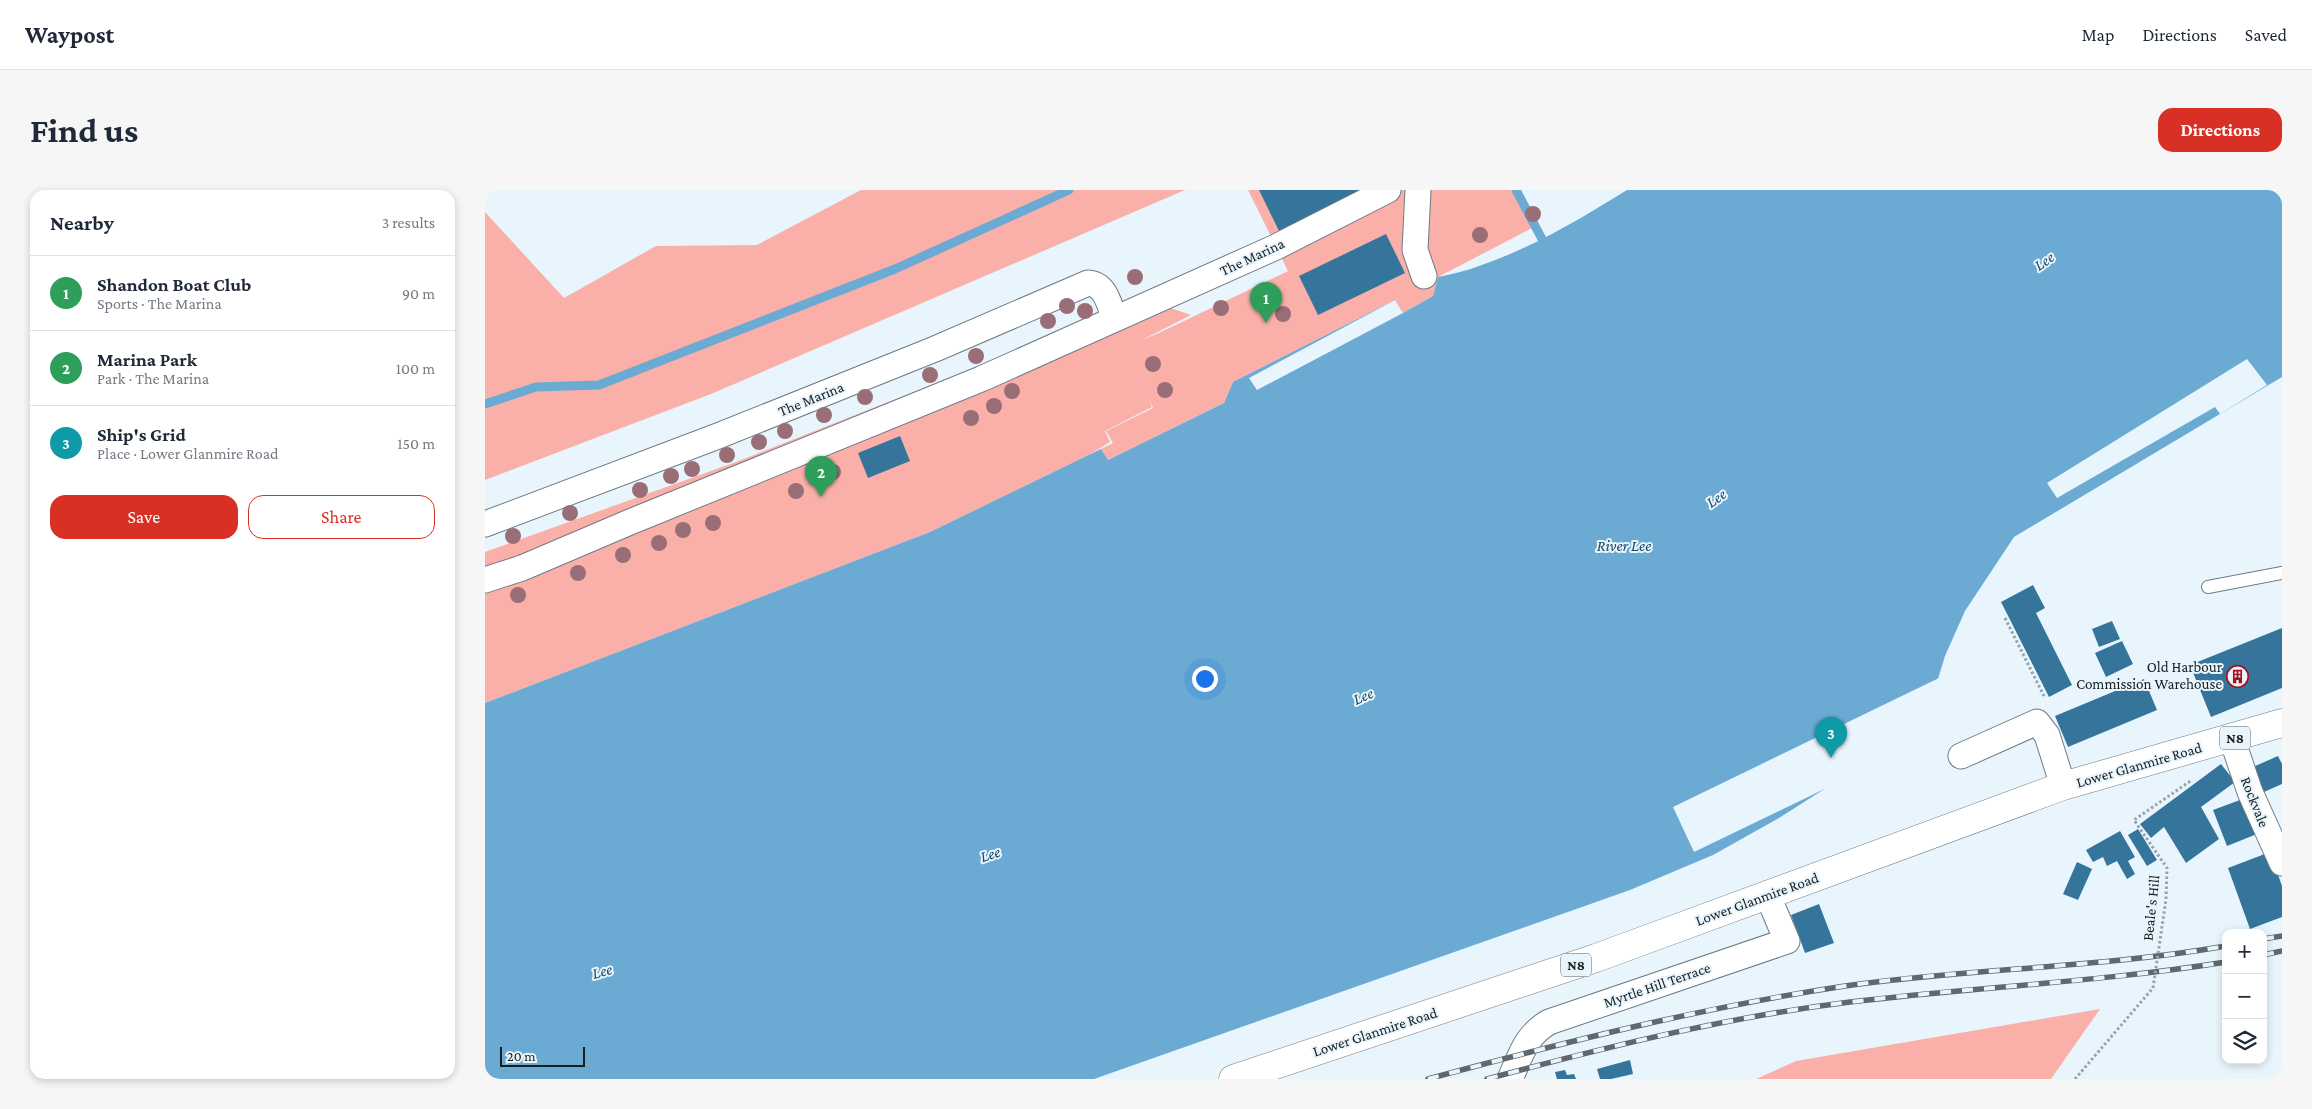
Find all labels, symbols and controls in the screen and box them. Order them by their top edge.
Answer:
text: Waypost [25,21,114,48]
text: Map [2082,25,2114,45]
text: Directions [2142,25,2217,45]
text: Saved [2245,25,2287,45]
button: Directions [2158,108,2282,152]
text: Find us [30,111,138,150]
text: Nearby [50,211,114,235]
text: 3 results [382,214,435,231]
street label: The Marina [1217,235,1287,279]
water label: Lee [2031,248,2057,274]
text: Shandon Boat Club [97,274,251,295]
pin: 1 [1250,282,1282,323]
text: 1 [63,285,69,302]
text: 90 m [402,285,435,302]
text: Sports · The Marina [97,295,222,312]
text: Marina Park [97,349,197,370]
text: 2 [62,360,70,377]
text: 100 m [396,360,435,377]
text: Park · The Marina [97,370,209,387]
street label: The Marina [776,379,846,419]
text: Ship's Grid [97,424,186,445]
text: 3 [62,435,70,452]
text: 150 m [397,435,435,452]
text: Place · Lower Glanmire Road [97,445,279,462]
pin: 2 [805,456,837,497]
water label: Lee [1703,485,1729,511]
button: Save [50,495,238,539]
button: Share [248,495,435,539]
water label: River Lee [1597,537,1651,554]
place label: Old Harbour Commission Warehouse [2076,659,2223,692]
building icon: Old Harbour Commission Warehouse [2226,664,2250,688]
your location [1192,666,1218,692]
water label: Lee [1350,684,1376,708]
pin: 3 [1815,717,1847,758]
road number: N8 [2220,726,2250,750]
street label: Lower Glanmire Road [2074,739,2204,791]
street label: Rockvale [2238,774,2272,830]
water label: Lee [978,843,1002,865]
street label: Lower Glanmire Road [1693,869,1821,929]
street label: Beale's Hill [2140,874,2162,942]
map controls [2222,929,2267,1064]
button: + [2222,929,2267,974]
road number: N8 [1561,954,1591,976]
street label: Myrtle Hill Terrace [1602,959,1713,1012]
water label: Lee [590,960,614,982]
button: − [2222,974,2267,1019]
street label: Lower Glanmire Road [1311,1004,1439,1060]
button: layers [2222,1019,2267,1064]
scale bar [500,1044,585,1067]
text: 20 m [507,1048,535,1064]

